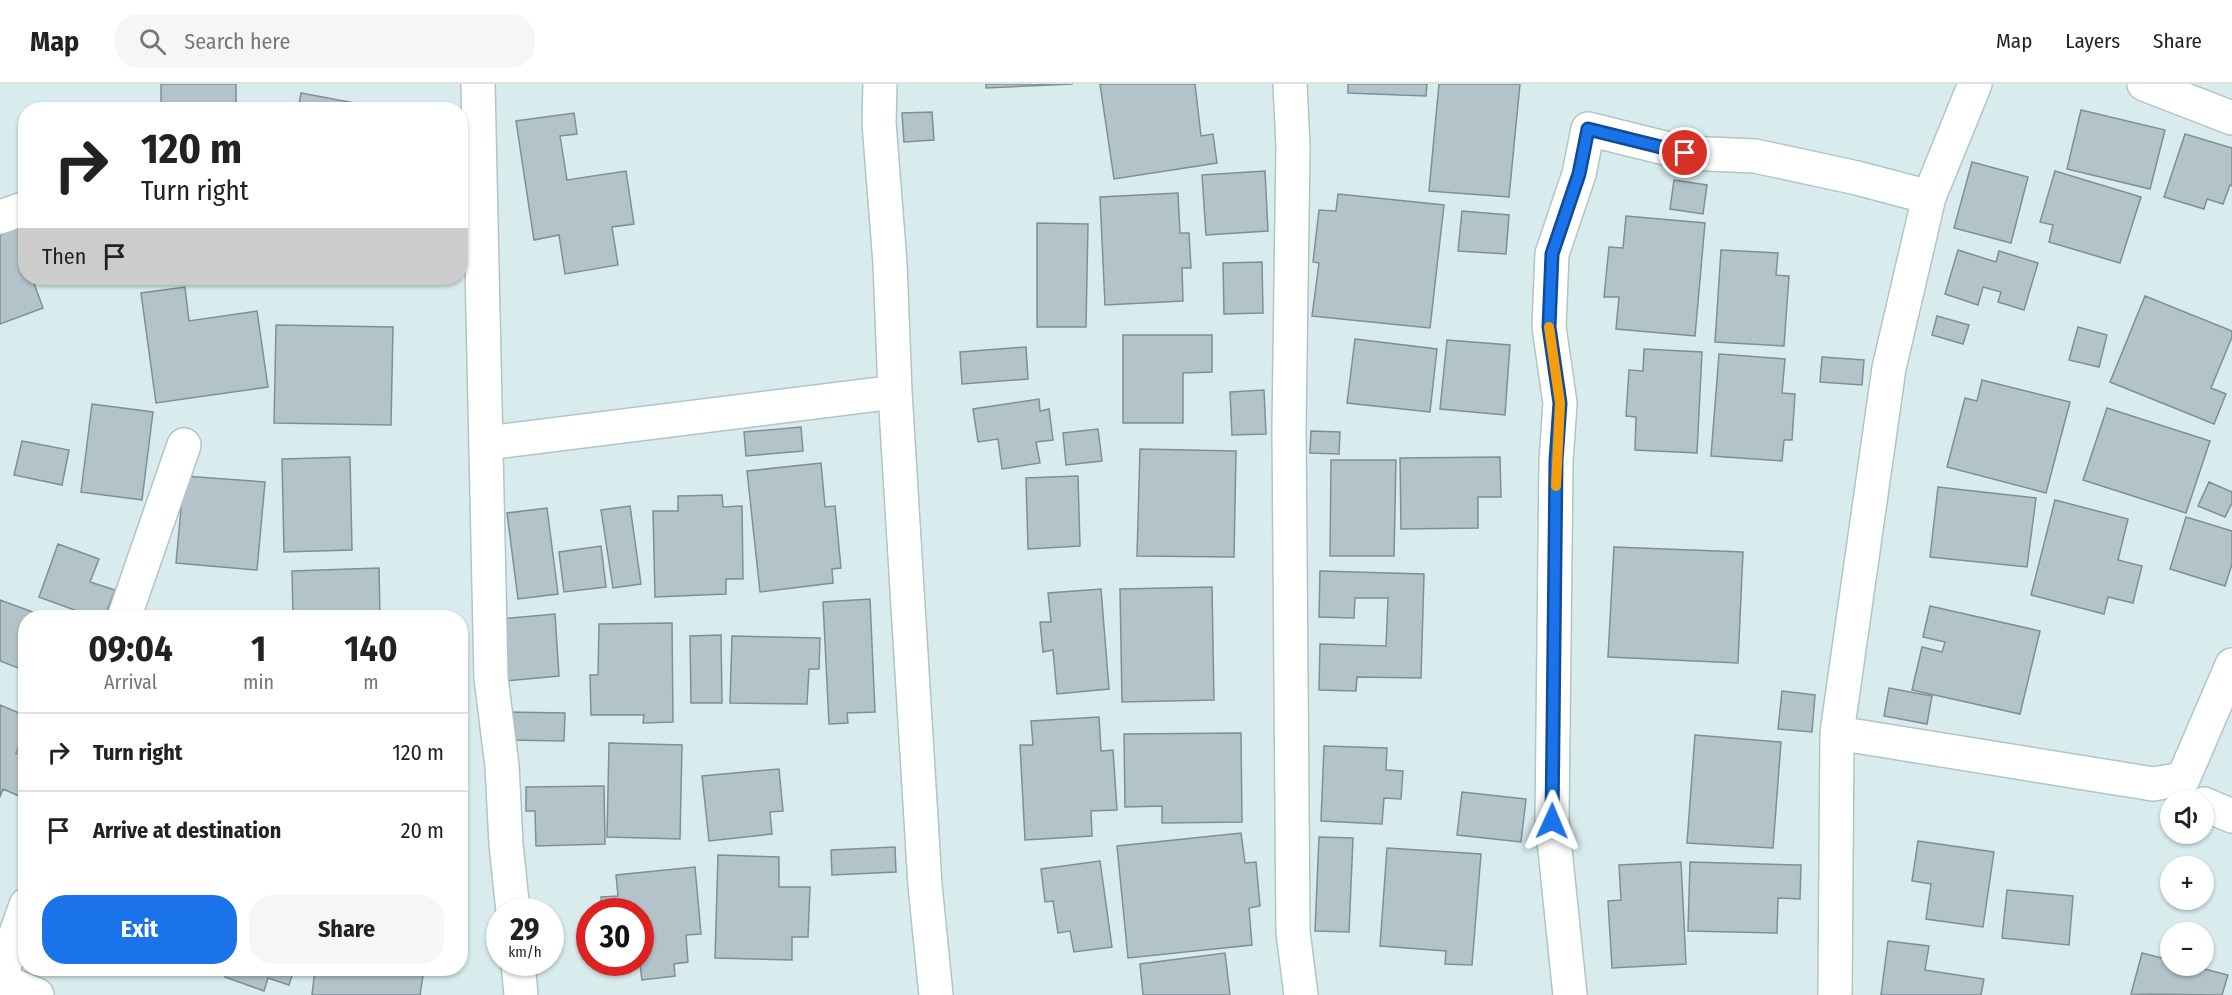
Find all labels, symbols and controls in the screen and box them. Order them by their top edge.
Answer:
search box [115,14,535,68]
text: Map [30,25,79,58]
icon: search [136,25,169,58]
text: Search here [184,28,290,55]
text: Map [1996,28,2032,54]
text: Layers [2065,28,2120,54]
text: Share [2153,28,2202,54]
text: 120 m [141,124,242,174]
icon: right [42,126,120,204]
pin [1659,127,1710,178]
icon: arrive [1668,136,1701,169]
text: Turn right [141,175,249,207]
icon: arrive [98,240,131,273]
text: Then [42,243,86,270]
text: 09:04 [88,627,173,671]
text: 1 [251,627,266,671]
text: 140 [344,627,398,671]
text: Arrival [104,670,157,694]
text: min [243,670,274,694]
text: m [363,670,379,694]
icon: right [42,736,75,769]
text: Turn right [93,739,182,766]
text: 120 m [392,739,444,766]
position arrow [1520,789,1584,853]
map controls [2160,790,2214,976]
button: sound [2160,790,2214,844]
icon: arrive [42,814,75,847]
text: Arrive at destination [93,817,281,844]
text: 20 m [401,817,444,844]
button: + [2160,856,2214,910]
button: Exit [42,895,237,964]
button: Share [249,895,444,964]
speed limit sign: 30 [576,898,654,976]
text: 29 [510,912,540,948]
button: − [2160,922,2214,976]
text: km/h [508,943,542,961]

